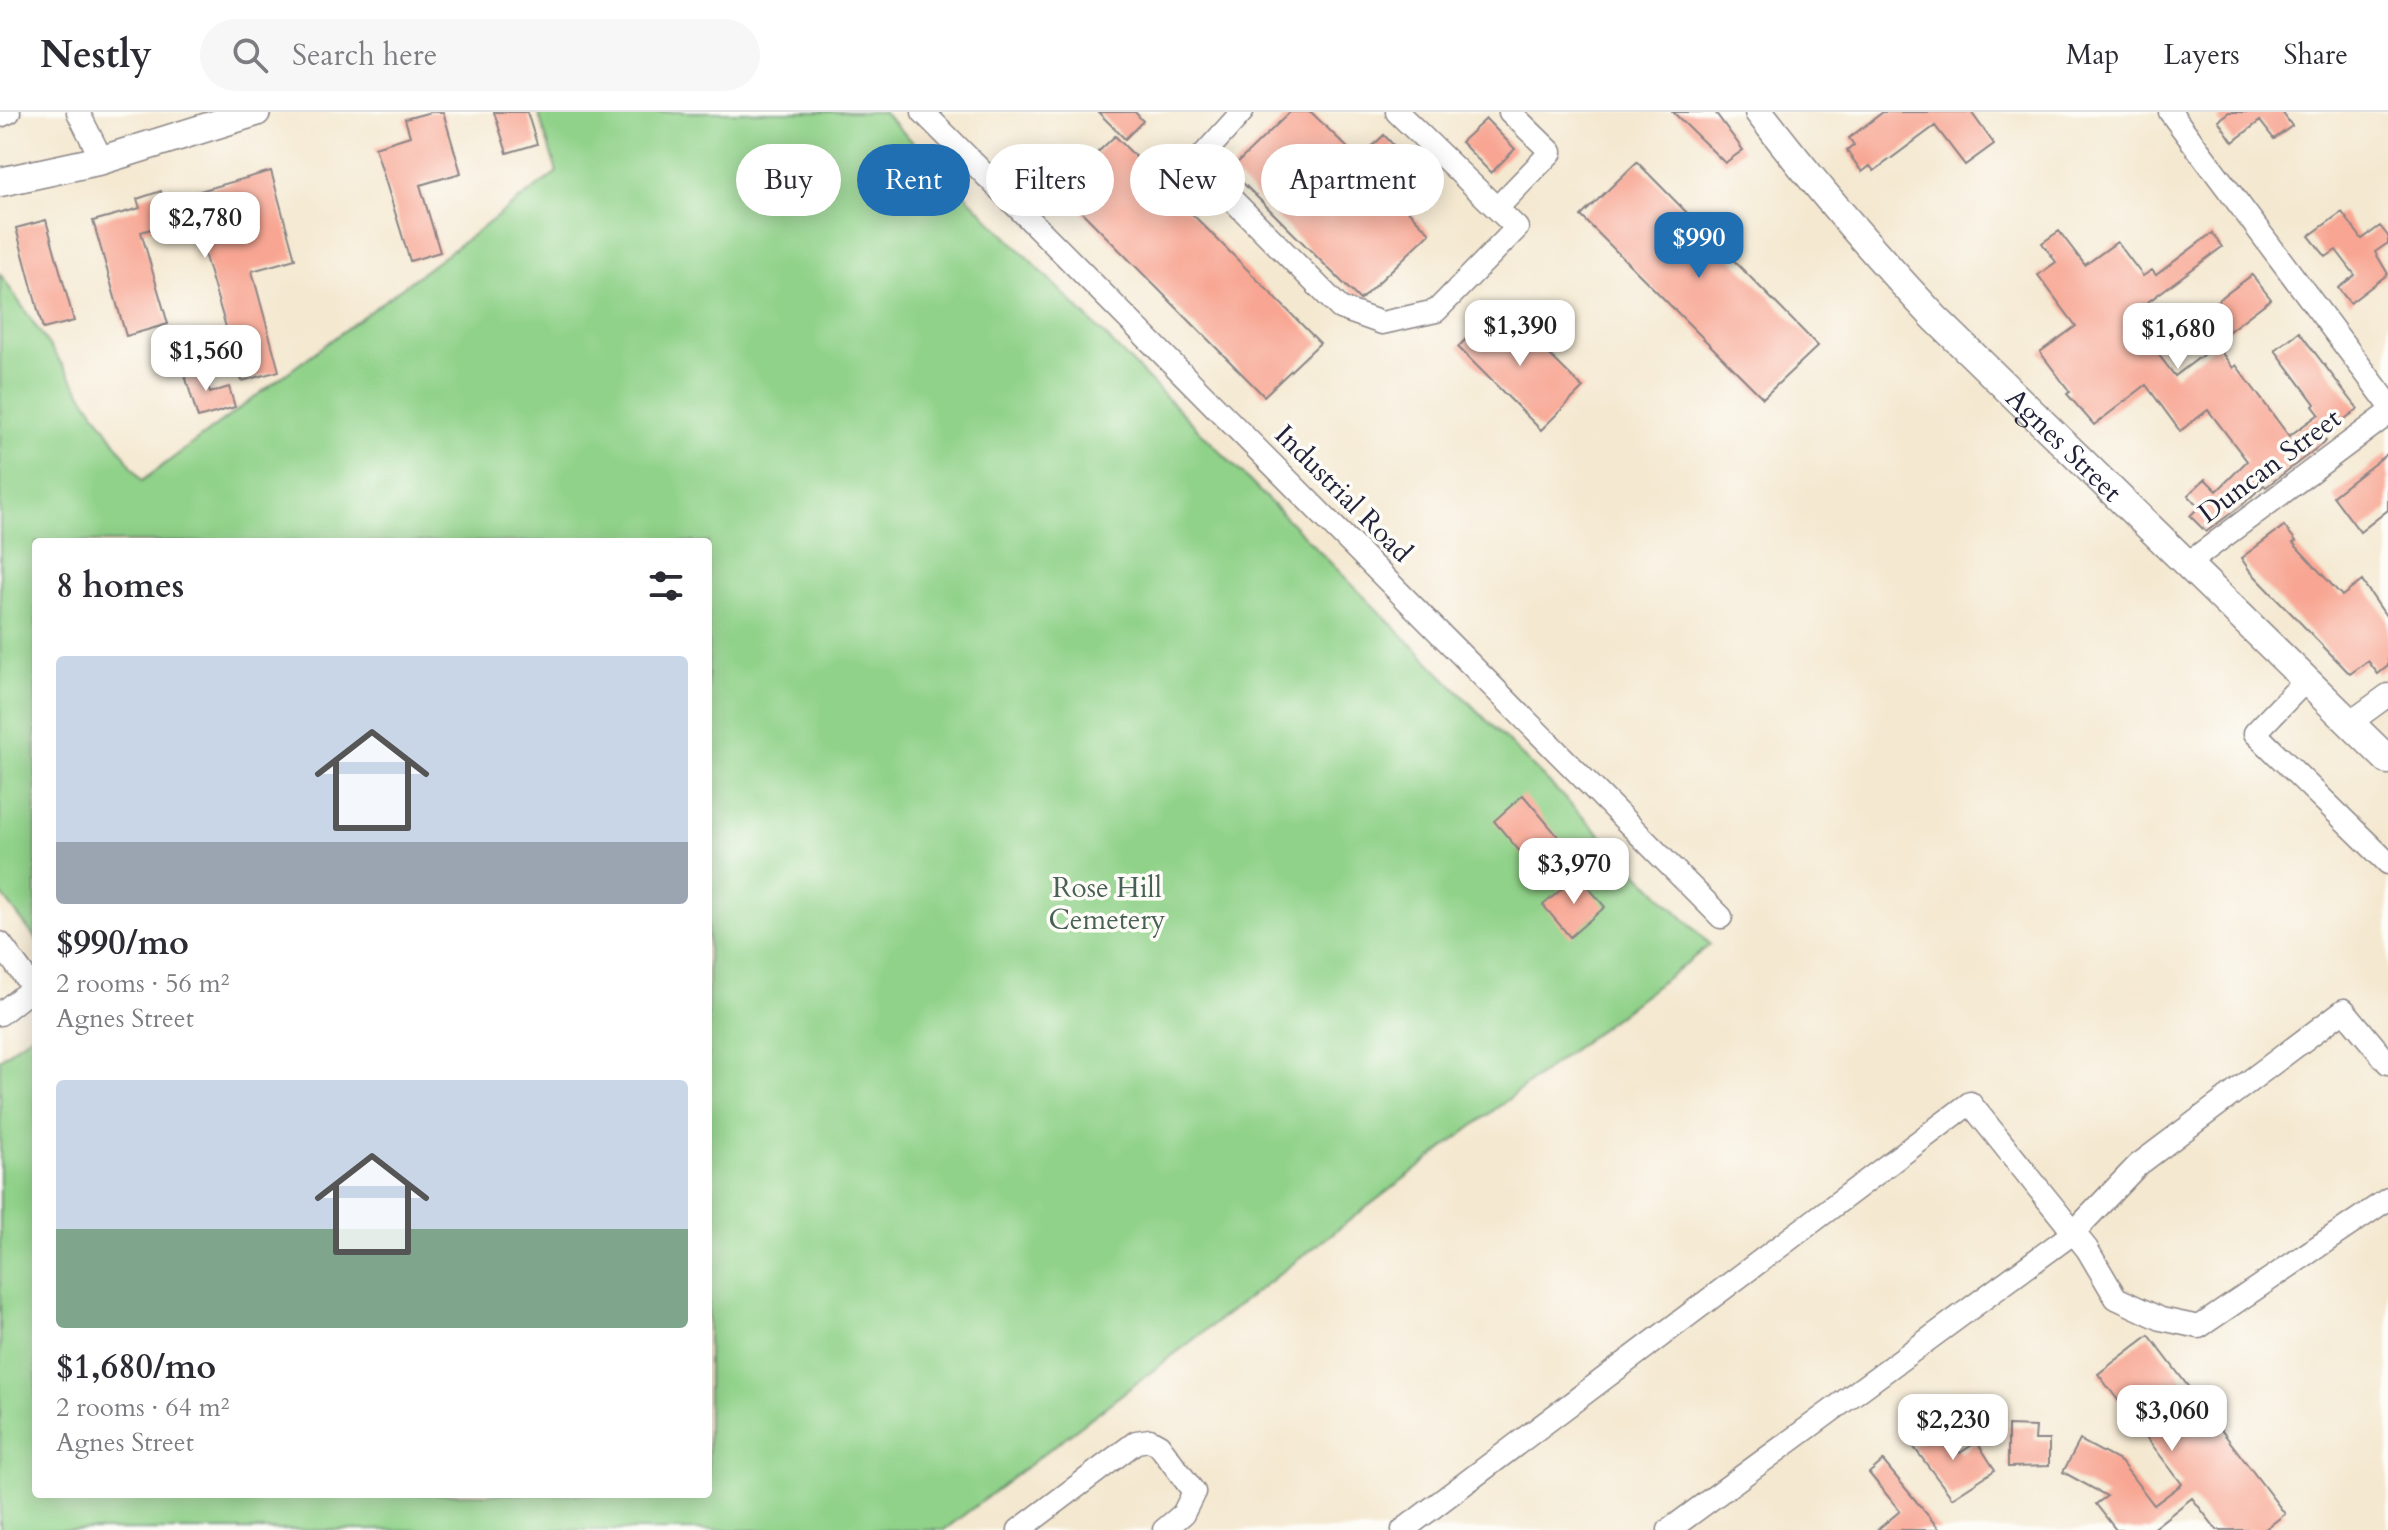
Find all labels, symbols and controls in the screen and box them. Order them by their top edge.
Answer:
search box [200,19,760,91]
text: Nestly [40,29,152,81]
icon: search [228,33,272,77]
text: Search here [292,35,437,76]
text: Map [2066,36,2119,74]
text: Layers [2163,36,2240,74]
text: Share [2284,36,2348,74]
chip: Buy [736,144,841,216]
chip: Rent [857,144,970,216]
chip: Filters [986,144,1114,216]
chip: New [1130,144,1245,216]
chip: Apartment [1261,144,1444,216]
pin: $2,780 [140,192,270,260]
text: $2,780 [168,200,242,235]
pin: $990 [1652,212,1746,280]
text: $990 [1672,220,1726,255]
pin: $1,390 [1455,300,1585,368]
pin: $1,680 [2113,303,2243,371]
text: $1,390 [1483,308,1557,343]
text: $1,680 [2141,311,2215,346]
pin: $1,560 [141,325,271,393]
text: $1,560 [169,333,243,368]
street label: Agnes Street [1997,380,2130,511]
street label: Duncan Street [2190,399,2349,532]
street label: Industrial Road [1266,417,1421,571]
text: 8 homes [56,563,184,609]
icon: filters [644,564,688,608]
icon: home [300,708,444,852]
pin: $3,970 [1509,838,1639,906]
text: $3,970 [1537,846,1611,881]
park label: Rose Hill Cemetery [1048,869,1166,939]
text: $990/mo [56,920,189,966]
text: 2 rooms · 56 m² [56,966,229,1001]
text: Agnes Street [56,1001,194,1036]
icon: home [300,1132,444,1276]
text: $1,680/mo [56,1344,216,1390]
pin: $3,060 [2107,1385,2237,1453]
text: 2 rooms · 64 m² [56,1390,229,1425]
text: $3,060 [2135,1393,2209,1428]
pin: $2,230 [1888,1394,2018,1462]
text: $2,230 [1916,1402,1990,1437]
text: Agnes Street [56,1425,194,1460]

